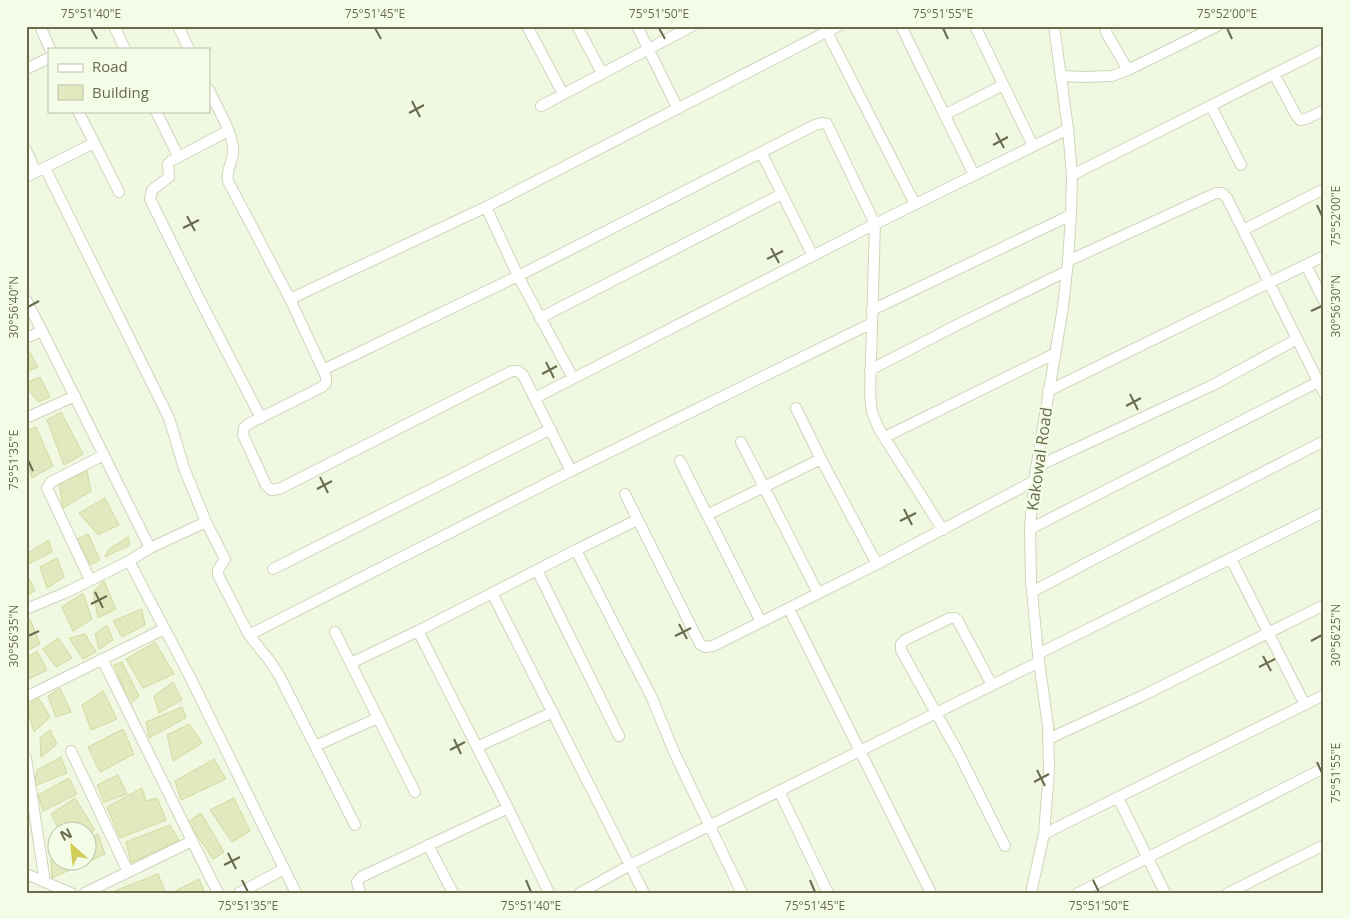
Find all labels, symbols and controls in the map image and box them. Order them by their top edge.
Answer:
text: 75°51'40"E [61,5,121,22]
text: 75°51'45"E [345,5,405,22]
text: 75°51'50"E [629,5,689,22]
text: 75°51'55"E [913,5,973,22]
text: 75°52'00"E [1197,5,1257,22]
legend [48,48,210,112]
text: Road [92,56,128,76]
text: Building [92,82,149,102]
text: 75°52'00"E [1327,186,1344,246]
text: 30°56'30"N [1327,275,1344,337]
text: 30°56'40"N [5,276,22,338]
street label: Kakowal Road [1021,406,1057,512]
text: 75°51'35"E [5,430,22,490]
text: 30°56'25"N [1327,604,1344,666]
text: 30°56'35"N [5,605,22,667]
text: 75°51'55"E [1327,743,1344,803]
north arrow [48,822,98,872]
text: N [56,823,75,845]
text: 75°51'35"E [218,897,278,914]
text: 75°51'40"E [501,897,561,914]
text: 75°51'45"E [785,897,845,914]
text: 75°51'50"E [1069,897,1129,914]

